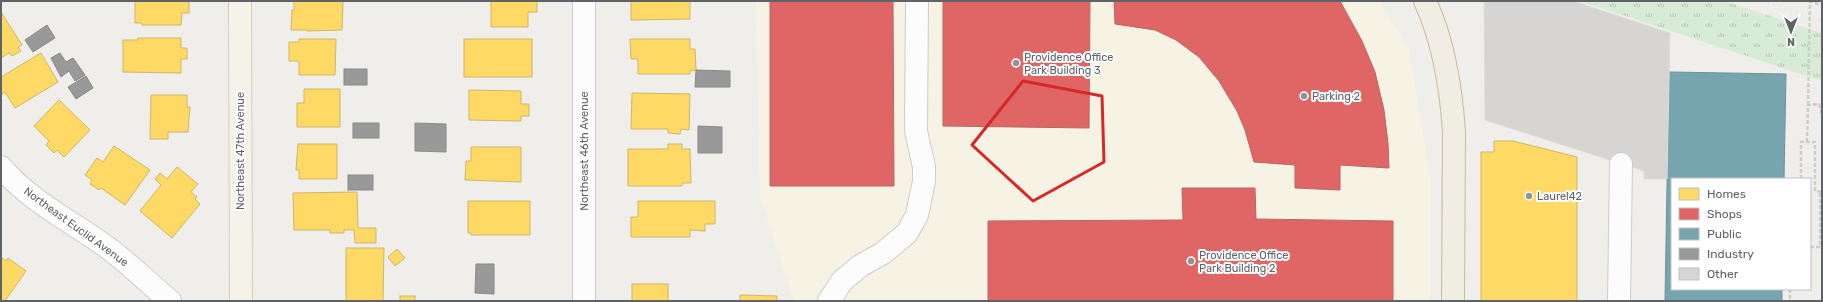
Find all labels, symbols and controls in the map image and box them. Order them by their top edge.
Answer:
north arrow [1771,12,1811,52]
text: N [1787,35,1795,48]
place label: Providence Office Park Building 3 [1024,51,1113,77]
marker: Providence Office Park Building 3 [1011,58,1021,68]
place label: Parking 2 [1312,90,1360,103]
street label: Northeast 46th Avenue [578,91,591,211]
marker: Parking 2 [1299,91,1309,101]
street label: Northeast 47th Avenue [234,92,247,210]
legend [1671,178,1811,290]
street label: Northeast Euclid Avenue [21,185,131,269]
text: Homes [1707,187,1746,201]
place label: Laurel42 [1537,190,1582,203]
marker: Laurel42 [1524,191,1534,201]
text: Shops [1707,207,1742,221]
text: Public [1707,227,1742,241]
text: Industry [1707,247,1754,261]
place label: Providence Office Park Building 2 [1199,249,1288,275]
marker: Providence Office Park Building 2 [1186,256,1196,266]
text: Other [1707,267,1739,281]

